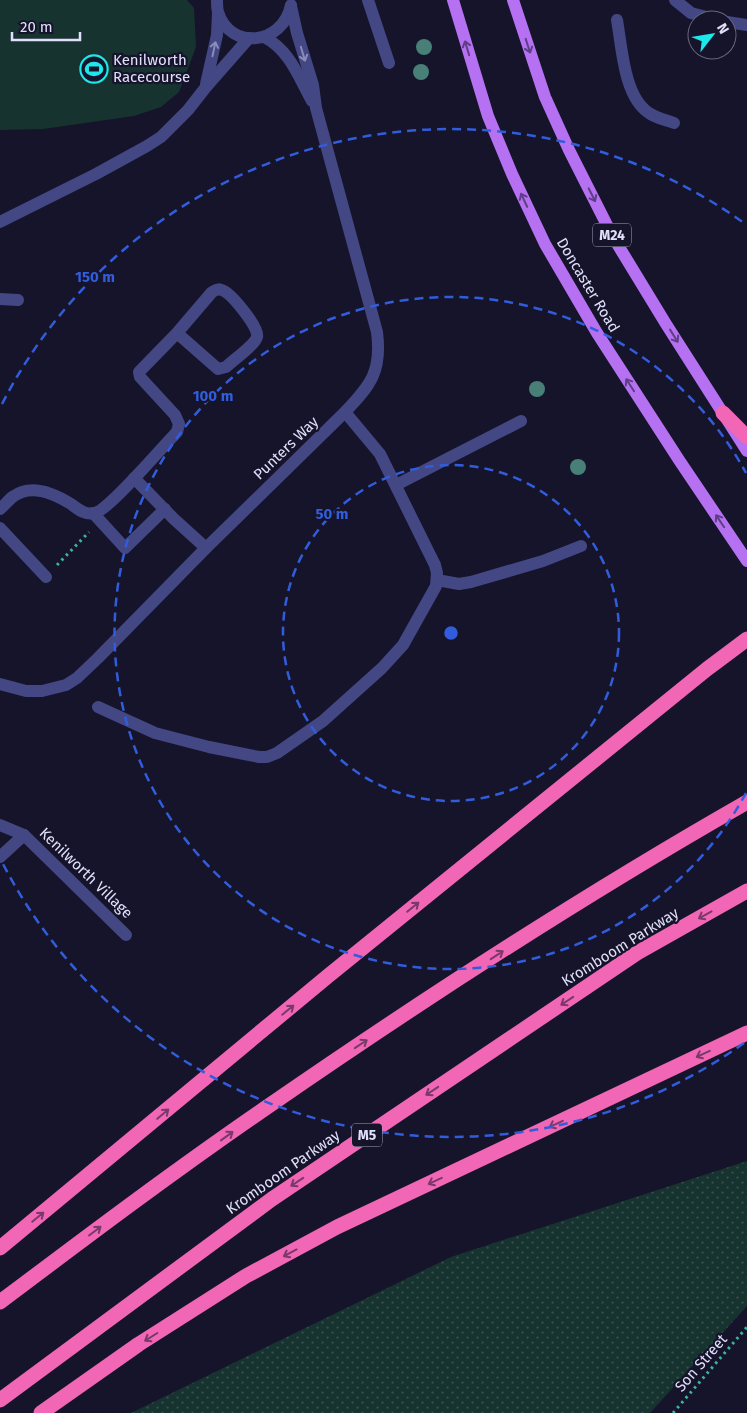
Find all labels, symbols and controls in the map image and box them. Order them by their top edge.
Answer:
scale bar [12,10,80,42]
north arrow [687,10,737,60]
text: 20 m [20,18,53,36]
text: N [713,20,732,37]
one-way arrow [524,38,534,54]
one-way arrow [462,41,472,57]
one-way arrow [210,42,219,58]
one-way arrow [299,45,308,61]
place label: Kenilworth Racecourse [113,51,190,86]
sports icon: Kenilworth Racecourse [79,54,109,84]
one-way arrow [587,188,597,203]
one-way arrow [519,193,528,208]
road number: M24 [593,224,631,246]
street label: Doncaster Road [553,235,623,335]
text: 150 m [75,268,115,286]
one-way arrow [669,328,679,342]
one-way arrow [625,378,636,392]
text: 100 m [193,387,233,405]
street label: Punters Way [250,412,323,483]
text: 50 m [315,505,349,523]
one-way arrow [715,514,725,528]
centre of rings [442,624,460,642]
street label: Kenilworth Village [36,824,136,922]
one-way arrow [407,901,420,913]
street label: Kromboom Parkway [558,903,682,990]
one-way arrow [697,910,712,920]
one-way arrow [489,949,503,959]
one-way arrow [560,996,574,1006]
one-way arrow [281,1004,294,1015]
one-way arrow [353,1039,367,1049]
one-way arrow [696,1050,711,1059]
one-way arrow [425,1086,439,1096]
one-way arrow [156,1108,169,1119]
one-way arrow [549,1120,564,1129]
road number: M5 [352,1124,382,1146]
street label: Kromboom Parkway [223,1126,344,1218]
one-way arrow [220,1131,234,1141]
one-way arrow [428,1176,443,1186]
one-way arrow [290,1177,304,1187]
one-way arrow [31,1212,44,1223]
one-way arrow [88,1226,102,1236]
one-way arrow [283,1248,297,1258]
street label: Son Street [671,1330,731,1395]
one-way arrow [144,1332,158,1342]

